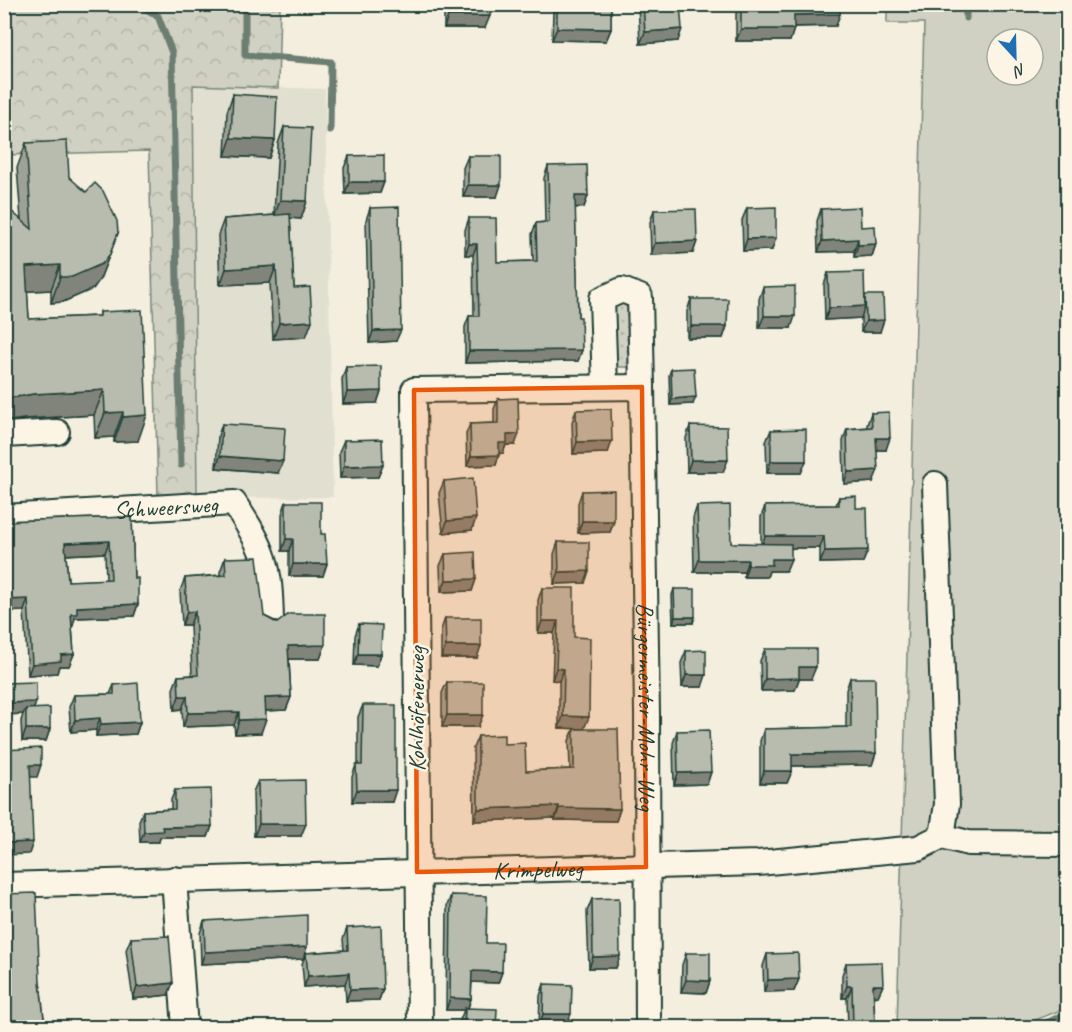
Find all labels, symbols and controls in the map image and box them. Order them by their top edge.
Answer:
north arrow [985,27,1045,87]
text: N [1009,59,1029,82]
street label: Schweersweg [113,489,220,525]
street label: Bürgermeister-Mohr-Weg [630,602,662,813]
street label: Kohlhöfenerweg [401,644,431,771]
street label: Krimpelweg [493,853,584,886]

